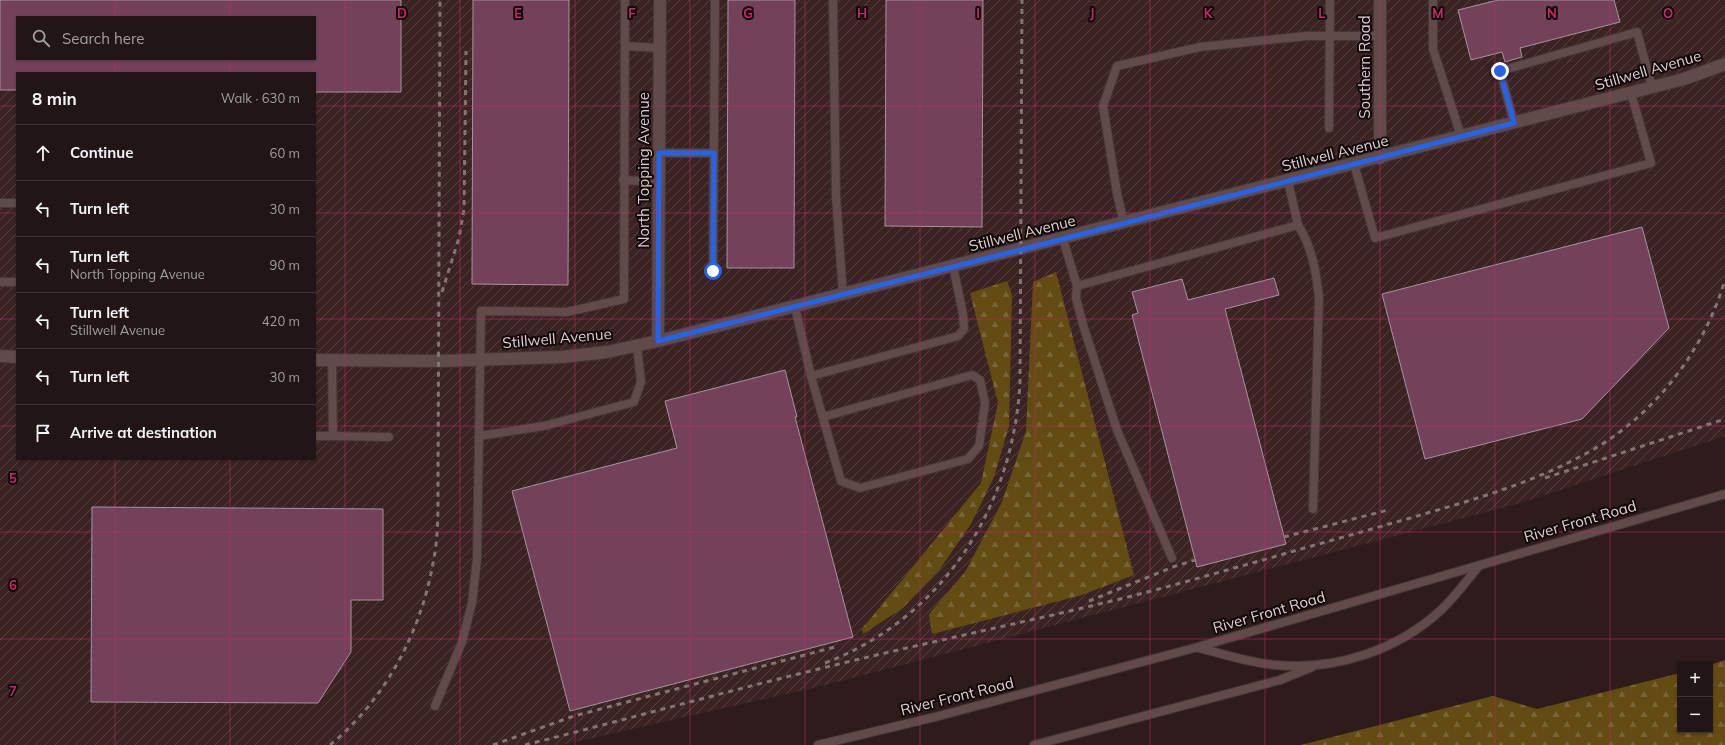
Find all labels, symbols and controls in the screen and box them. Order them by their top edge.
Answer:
text: D [397,5,407,21]
text: E [514,5,522,21]
text: F [628,5,636,21]
text: G [743,5,753,21]
text: H [857,5,867,21]
text: I [976,5,980,21]
text: J [1090,5,1094,21]
text: K [1204,5,1214,21]
text: L [1318,5,1326,21]
text: M [1432,5,1444,21]
text: N [1547,5,1557,21]
text: O [1663,5,1673,21]
street label: Southern Road [1355,15,1374,119]
search box [16,16,316,60]
icon: search [30,27,52,49]
text: Search here [62,29,144,48]
street label: Stillwell Avenue [1593,46,1703,94]
route end [1491,62,1509,80]
text: 8 min [32,88,77,109]
text: Walk · 630 m [221,90,300,106]
street label: North Topping Avenue [634,92,653,248]
street label: Stillwell Avenue [1279,131,1391,175]
icon: ahead [32,142,54,164]
text: Continue [70,143,133,162]
text: 60 m [270,145,300,161]
icon: left [32,198,54,220]
text: Turn left [70,199,129,218]
text: 30 m [270,201,300,217]
street label: Stillwell Avenue [966,211,1078,255]
text: Turn left [70,247,129,266]
icon: left [32,254,54,276]
text: 90 m [270,257,300,273]
route start [704,262,722,280]
text: North Topping Avenue [70,266,205,282]
text: Turn left [70,303,129,322]
icon: left [32,310,54,332]
text: 420 m [262,313,300,329]
text: Stillwell Avenue [70,322,165,338]
street label: Stillwell Avenue [502,324,612,352]
icon: left [32,366,54,388]
text: Turn left [70,367,129,386]
text: 30 m [270,369,300,385]
icon: arrive [32,422,54,444]
text: Arrive at destination [70,423,217,442]
text: 5 [9,470,17,486]
street label: River Front Road [1522,496,1638,546]
text: 6 [9,577,17,593]
street label: River Front Road [1211,587,1327,637]
map controls [1677,661,1713,733]
button: + [1677,661,1713,697]
street label: River Front Road [898,673,1016,719]
text: 7 [9,683,17,699]
button: − [1677,697,1713,733]

